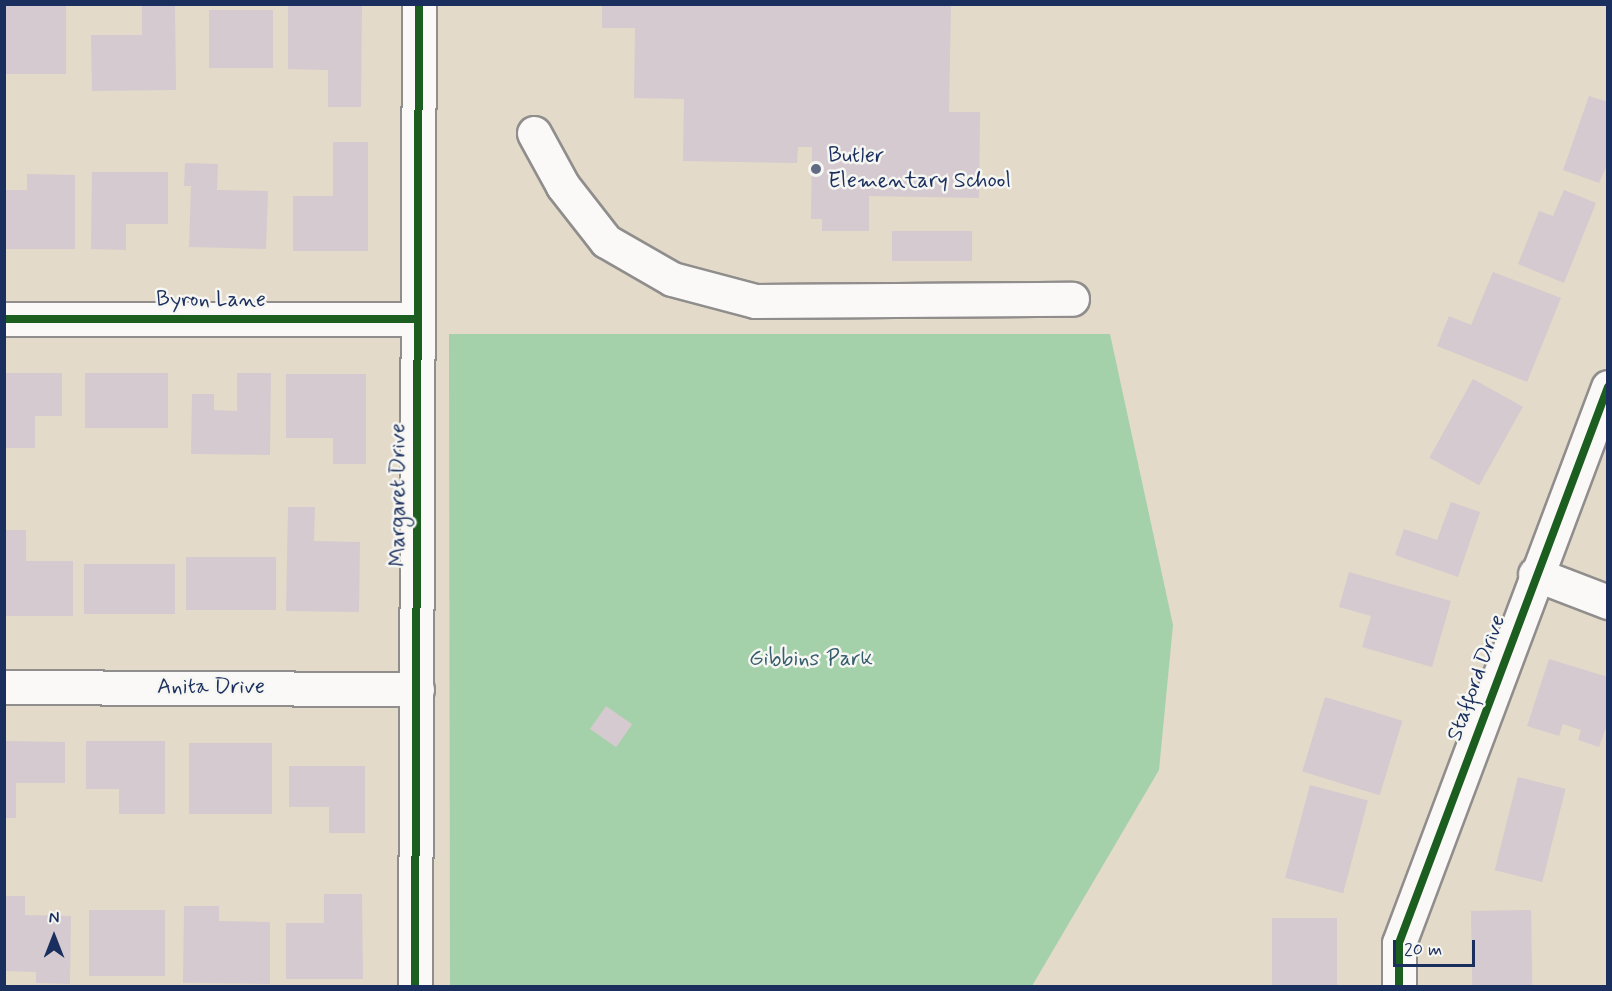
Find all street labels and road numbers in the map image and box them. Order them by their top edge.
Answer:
street label: Byron Lane [158,288,264,314]
street label: Margaret Drive [386,424,412,566]
street label: Stafford Drive [1442,612,1512,744]
street label: Anita Drive [158,675,264,701]

